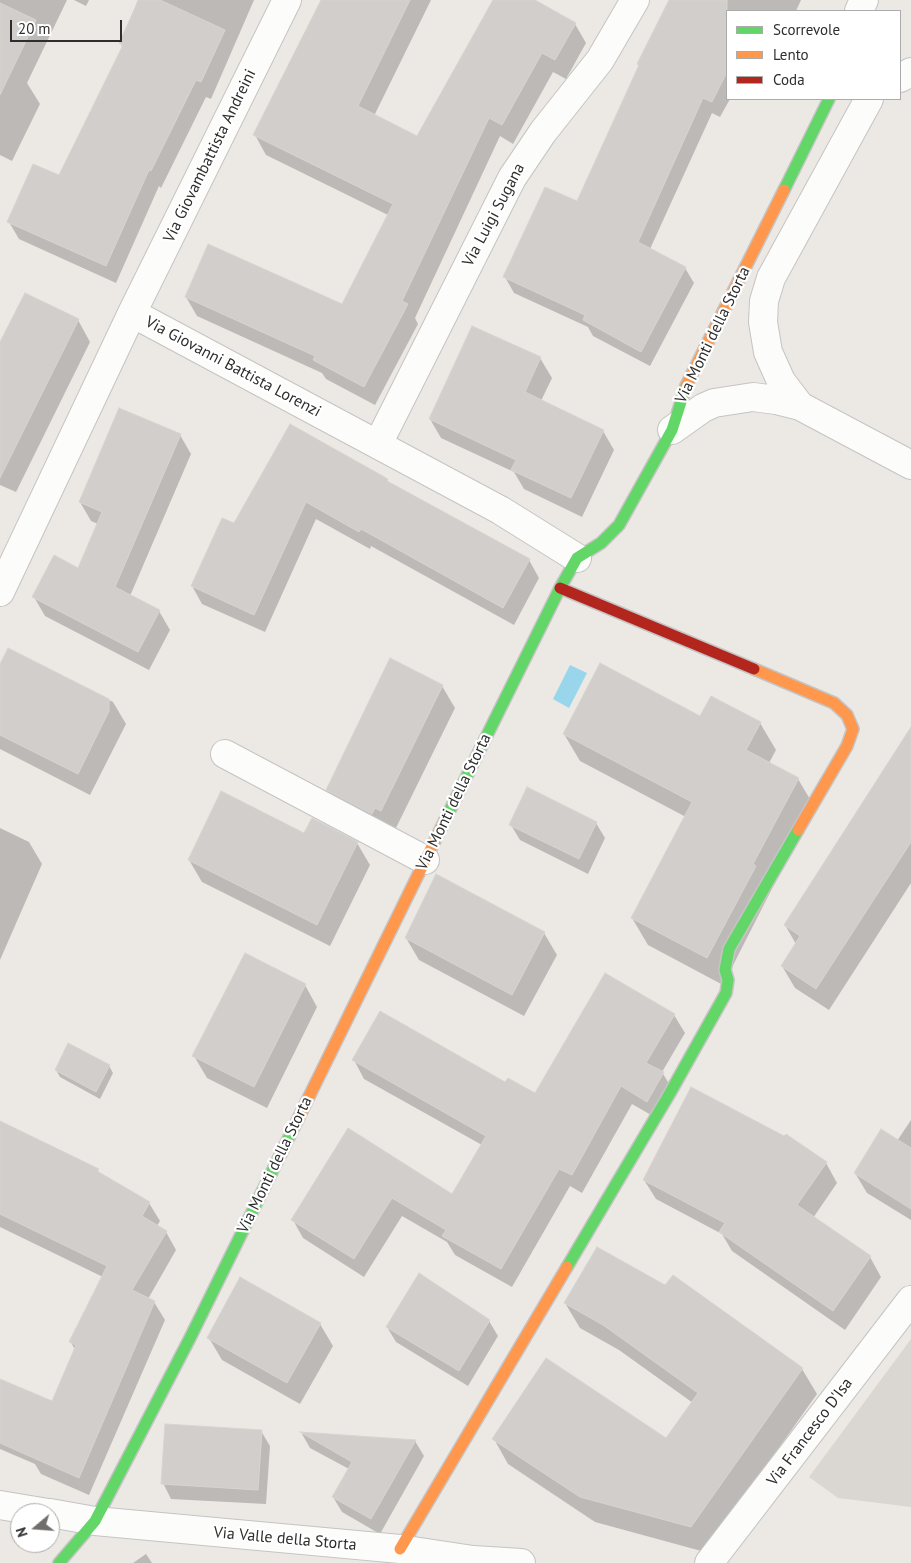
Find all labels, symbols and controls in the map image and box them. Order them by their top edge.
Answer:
scale bar [12,10,125,42]
legend [726,10,901,100]
text: 20 m [18,19,51,38]
text: Scorrevole [773,20,840,39]
text: Lento [773,45,809,64]
street label: Via Giovambattista Andreini [160,66,260,246]
text: Coda [773,70,805,89]
street label: Via Luigi Sugana [459,160,529,270]
street label: Via Monti della Storta [672,264,754,406]
street label: Via Giovanni Battista Lorenzi [142,312,324,422]
street label: Via Monti della Storta [413,731,495,873]
street label: Via Monti della Storta [234,1094,316,1236]
street label: Via Francesco D'Isa [763,1374,857,1490]
north arrow [10,1503,60,1553]
street label: Via Valle della Storta [213,1523,357,1555]
text: N [12,1525,32,1539]

